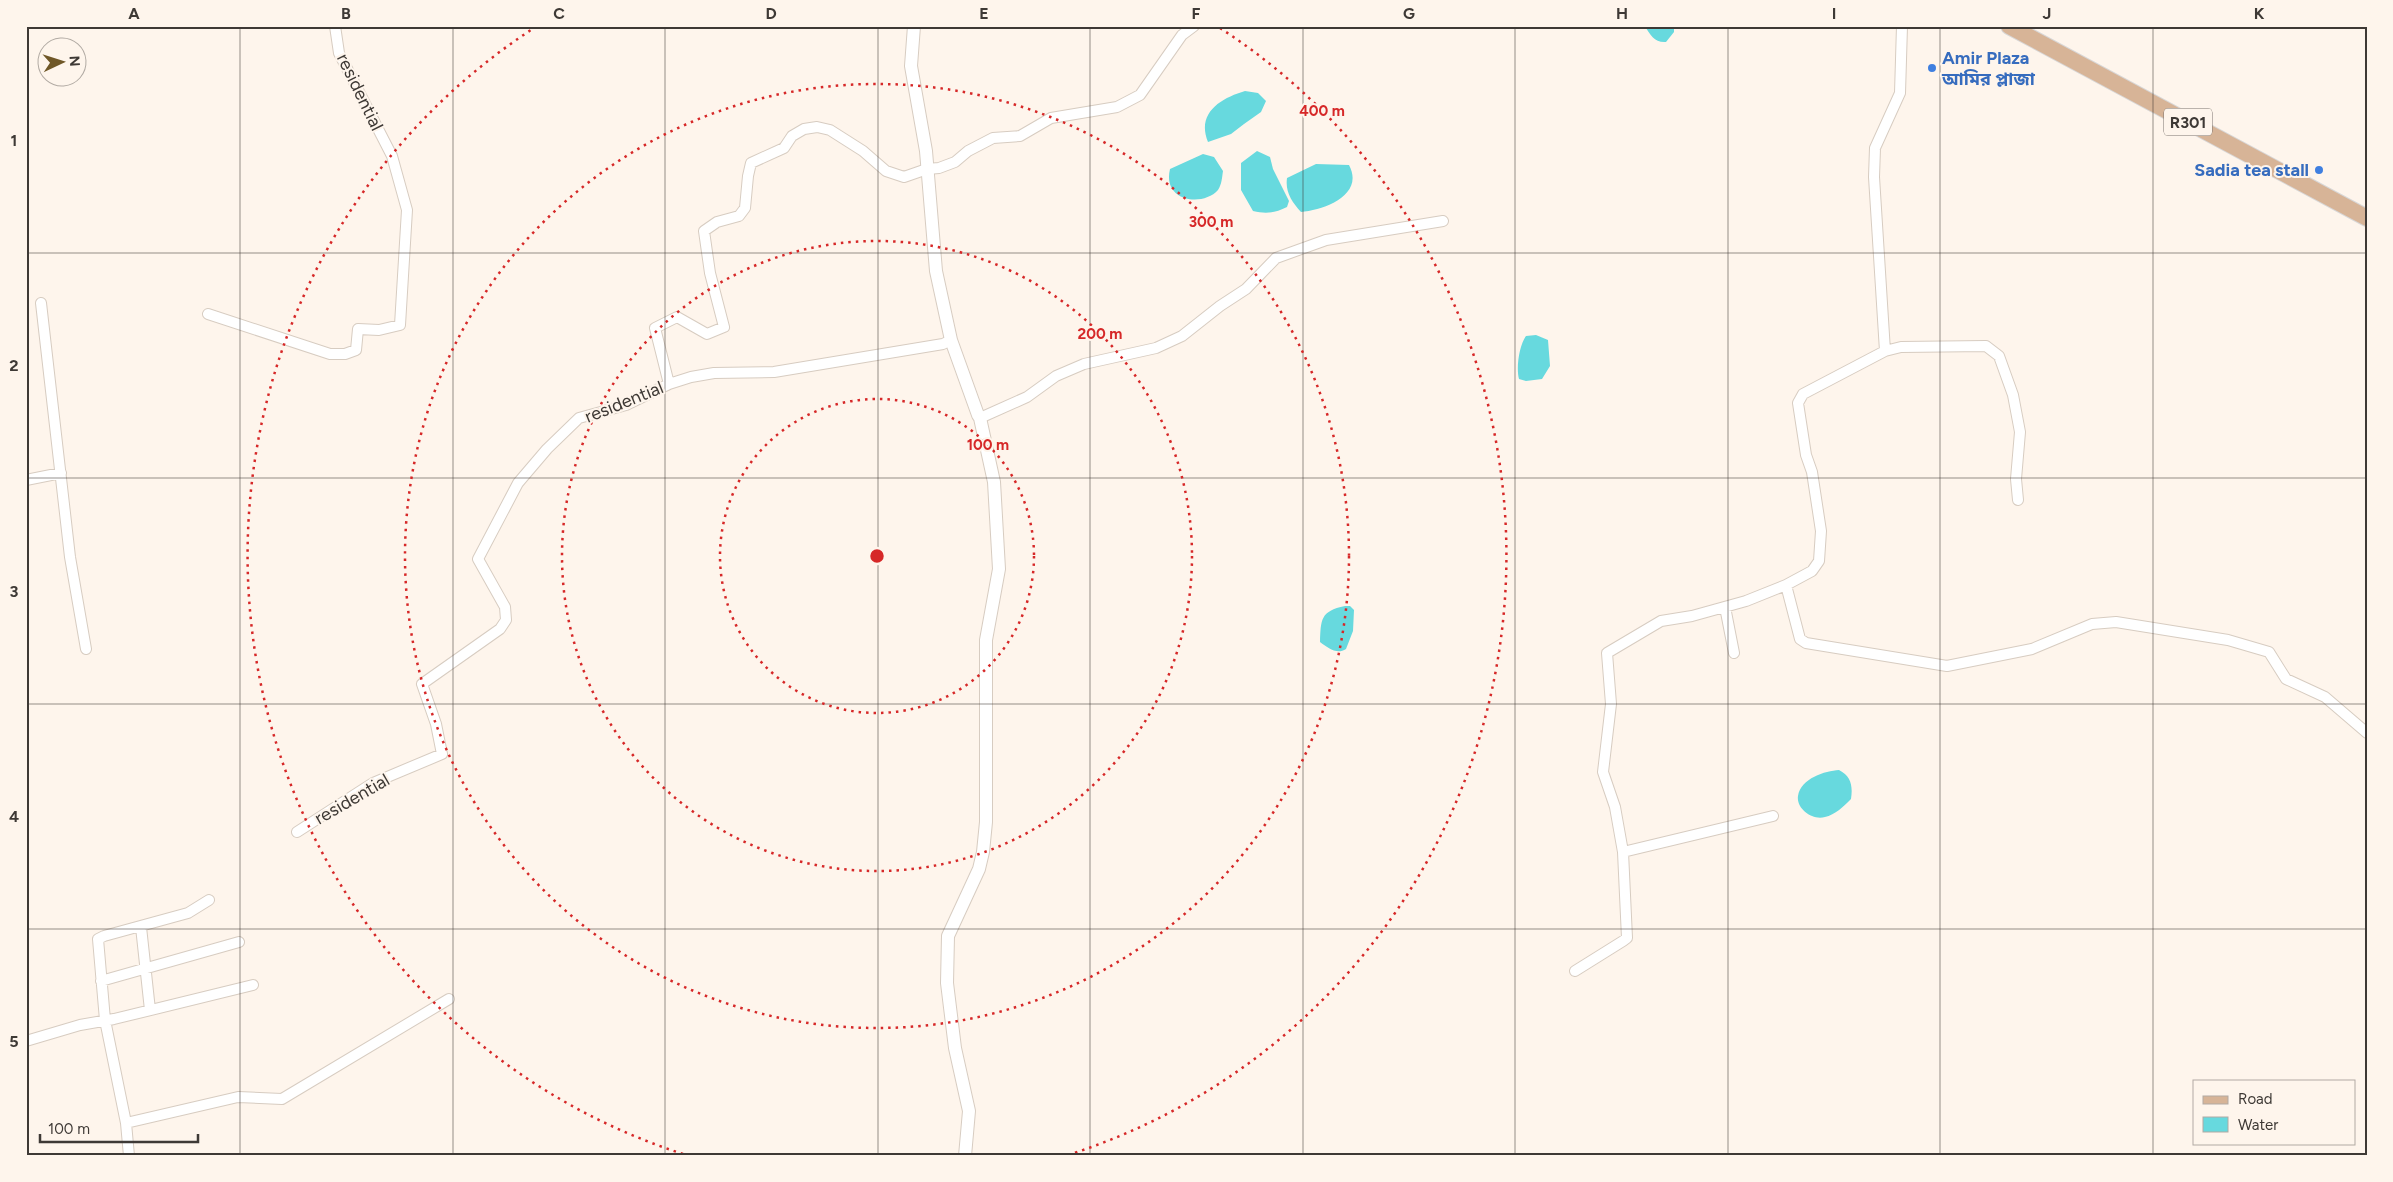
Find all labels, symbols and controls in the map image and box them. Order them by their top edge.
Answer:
text: A [128,4,140,23]
text: B [341,4,351,23]
text: C [553,4,565,23]
text: D [765,4,777,23]
text: E [979,4,989,23]
text: F [1192,4,1201,23]
text: G [1403,4,1415,23]
text: H [1616,4,1628,23]
text: I [1832,4,1836,23]
text: J [2043,4,2051,23]
text: K [2254,4,2265,23]
north arrow [38,38,88,88]
place label: Amir Plaza আমির প্লাজা [1941,47,2036,90]
street label: residential [332,50,388,134]
text: N [66,55,83,67]
marker: Amir Plaza আমির প্লাজা [1926,62,1938,74]
text: 400 m [1299,102,1345,120]
road number: R301 [2164,108,2212,136]
text: 1 [11,131,17,150]
place label: Sadia tea stall [2194,159,2309,181]
marker: Sadia tea stall [2313,164,2325,176]
text: 300 m [1189,213,1233,231]
text: 200 m [1078,325,1122,343]
text: 2 [9,356,19,375]
street label: residential [581,376,667,428]
text: 100 m [967,436,1009,454]
centre of rings [868,547,886,565]
text: 3 [10,582,19,601]
street label: residential [311,769,393,829]
text: 4 [9,807,19,826]
text: 5 [9,1032,19,1051]
legend [2193,1080,2356,1144]
text: Road [2238,1090,2273,1108]
scale bar [40,1112,198,1144]
text: Water [2238,1116,2278,1134]
text: 100 m [48,1120,90,1138]

